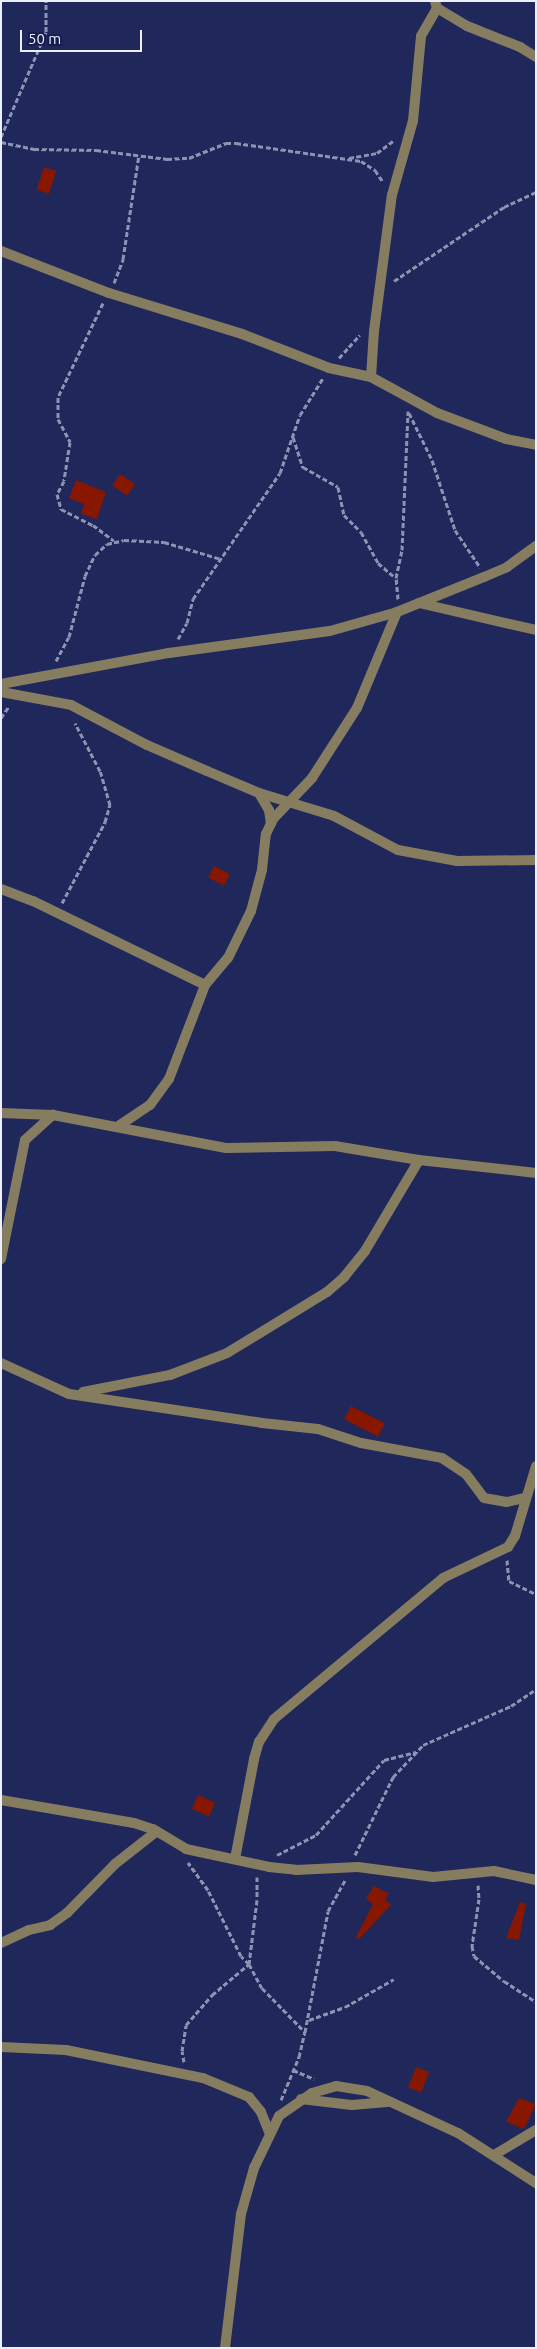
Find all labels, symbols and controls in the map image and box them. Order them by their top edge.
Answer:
scale bar [22,20,145,52]
text: 50 m [28,30,61,47]

